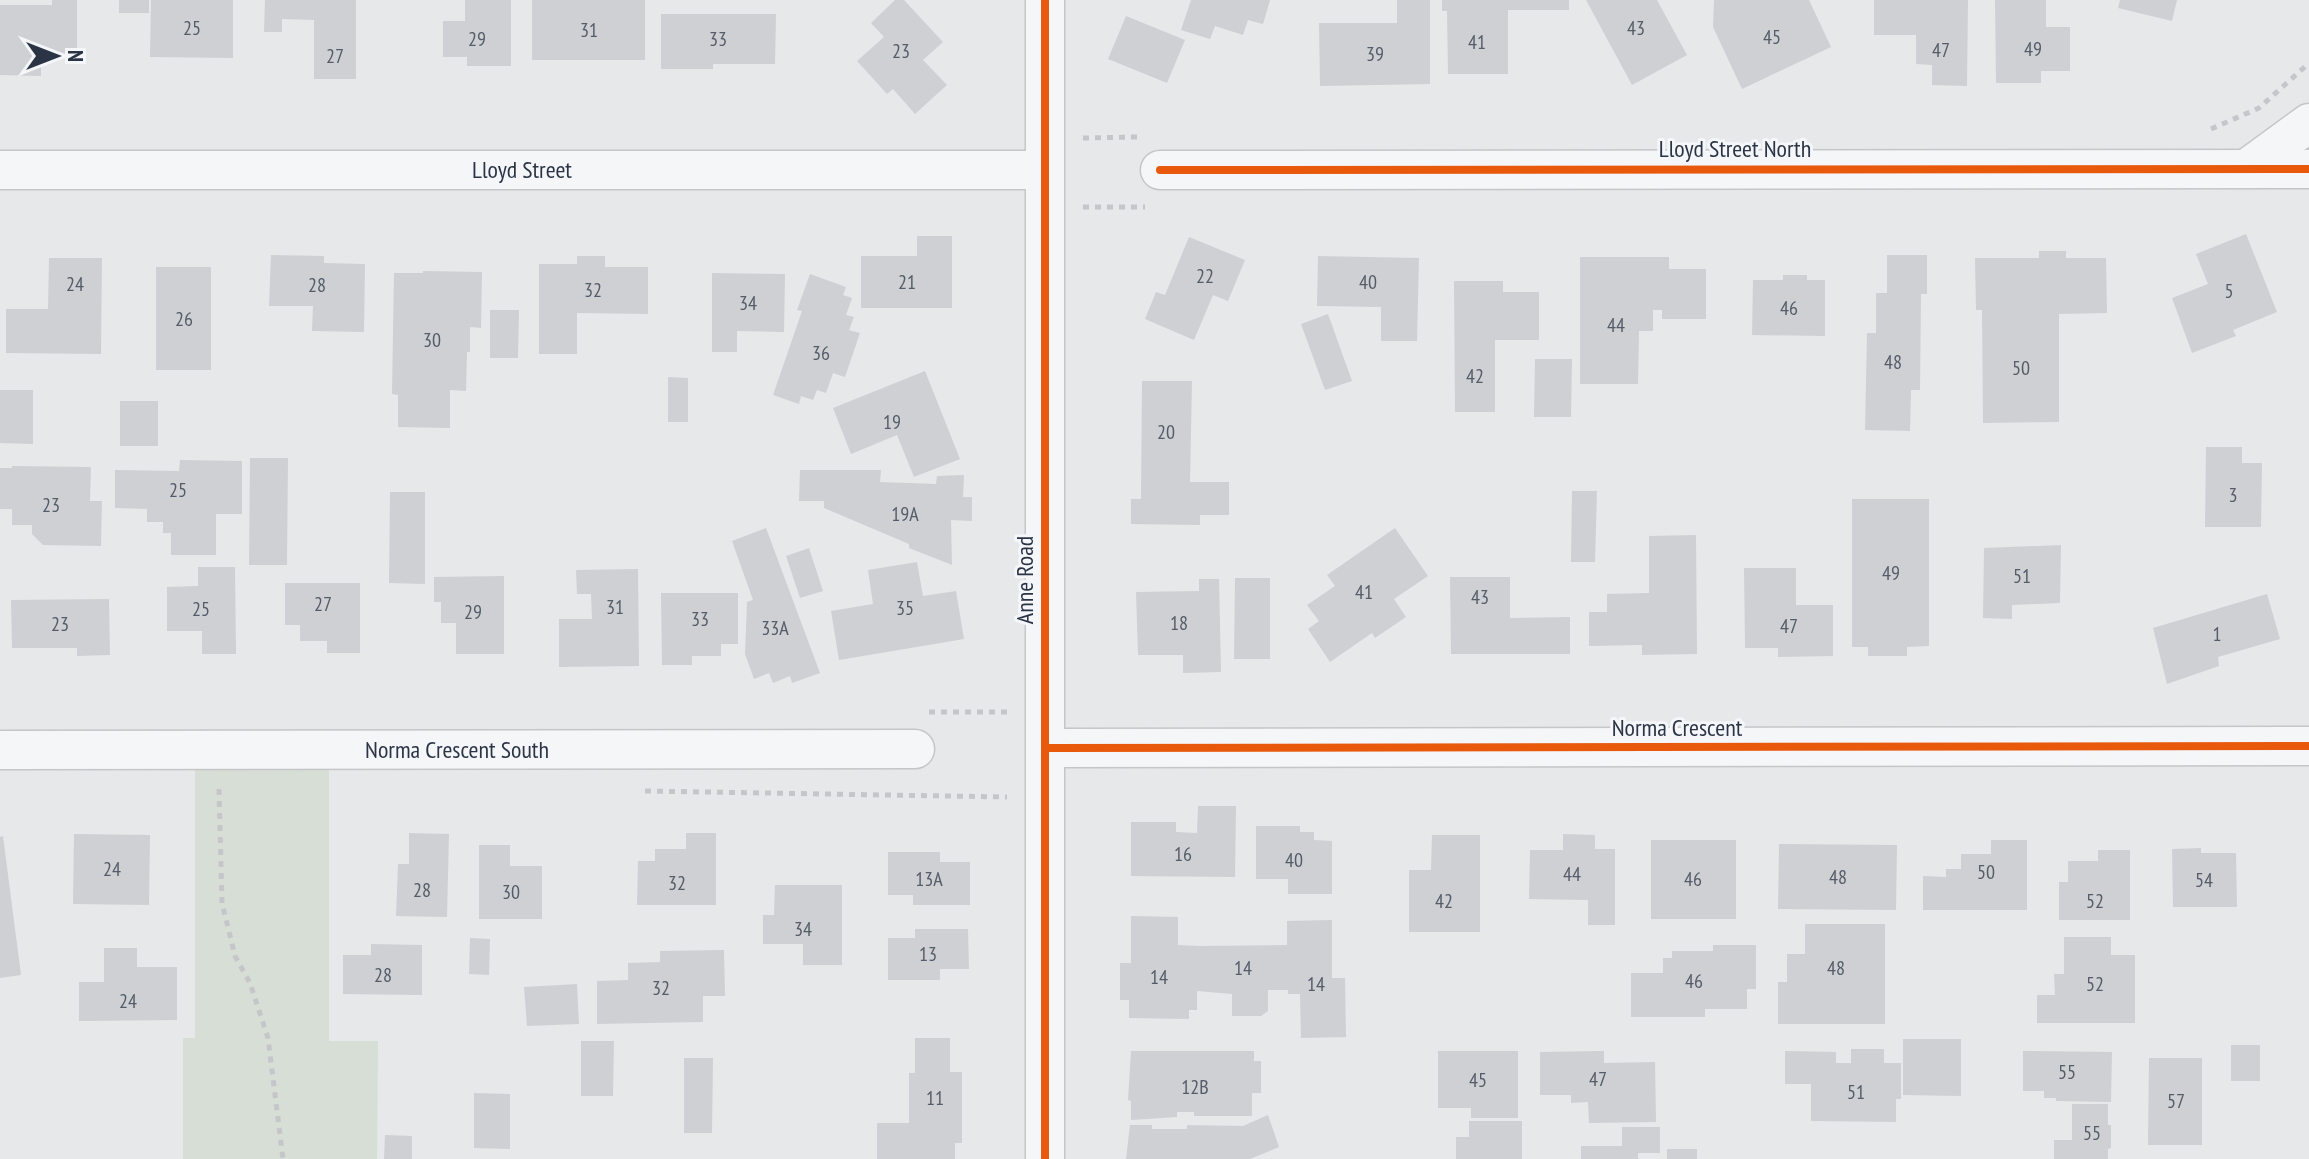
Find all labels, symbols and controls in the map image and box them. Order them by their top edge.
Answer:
house number: 25 [183,15,201,41]
house number: 43 [1627,15,1645,41]
north arrow [16,16,96,96]
house number: 31 [580,17,598,43]
house number: 45 [1763,24,1781,50]
house number: 29 [468,26,486,52]
house number: 33 [709,26,727,52]
house number: 41 [1468,29,1486,55]
house number: 49 [2024,36,2042,62]
house number: 47 [1932,37,1950,63]
house number: 23 [892,38,910,64]
house number: 39 [1366,41,1384,67]
house number: 27 [326,43,344,69]
text: N [62,50,90,62]
street label: Lloyd Street North [1659,133,1811,164]
street label: Lloyd Street [472,154,572,185]
house number: 22 [1196,263,1214,289]
house number: 21 [898,269,916,295]
house number: 40 [1359,269,1377,295]
house number: 24 [66,271,84,297]
house number: 28 [308,272,326,298]
house number: 32 [584,277,602,303]
house number: 5 [2225,278,2234,304]
house number: 34 [739,290,757,316]
house number: 46 [1780,295,1798,321]
house number: 26 [175,306,193,332]
house number: 44 [1607,312,1625,338]
house number: 30 [423,327,441,353]
house number: 36 [812,340,830,366]
house number: 48 [1884,349,1902,375]
house number: 50 [2012,355,2030,381]
house number: 42 [1466,363,1484,389]
house number: 19 [883,409,901,435]
house number: 20 [1157,419,1175,445]
house number: 25 [169,477,187,503]
house number: 3 [2229,482,2238,508]
house number: 23 [42,492,60,518]
house number: 19A [891,501,919,527]
street label: Anne Road [1009,536,1040,624]
house number: 49 [1882,560,1900,586]
house number: 51 [2013,563,2031,589]
house number: 41 [1355,579,1373,605]
house number: 43 [1471,584,1489,610]
house number: 27 [314,591,332,617]
house number: 31 [606,594,624,620]
house number: 35 [896,595,914,621]
house number: 25 [192,596,210,622]
house number: 29 [464,599,482,625]
house number: 33 [691,606,709,632]
house number: 18 [1170,610,1188,636]
house number: 23 [51,611,69,637]
house number: 47 [1780,613,1798,639]
house number: 33A [761,615,789,641]
house number: 1 [2213,621,2222,647]
street label: Norma Crescent [1612,712,1743,743]
street label: Norma Crescent South [365,734,549,765]
house number: 16 [1174,841,1192,867]
house number: 40 [1285,847,1303,873]
house number: 24 [103,856,121,882]
house number: 50 [1977,859,1995,885]
house number: 44 [1563,861,1581,887]
house number: 48 [1829,864,1847,890]
house number: 13A [915,866,943,892]
house number: 46 [1684,866,1702,892]
house number: 54 [2195,867,2213,893]
house number: 32 [668,870,686,896]
house number: 28 [413,877,431,903]
house number: 30 [502,879,520,905]
house number: 42 [1435,888,1453,914]
house number: 52 [2086,888,2104,914]
house number: 34 [794,916,812,942]
house number: 13 [919,941,937,967]
house number: 14 [1234,955,1252,981]
house number: 48 [1827,955,1845,981]
house number: 28 [374,962,392,988]
house number: 14 [1150,964,1168,990]
house number: 46 [1685,968,1703,994]
house number: 14 [1307,971,1325,997]
house number: 52 [2086,971,2104,997]
house number: 32 [652,975,670,1001]
house number: 24 [119,988,137,1014]
house number: 55 [2058,1059,2076,1085]
house number: 47 [1589,1066,1607,1092]
house number: 45 [1469,1067,1487,1093]
house number: 12B [1181,1074,1209,1100]
house number: 51 [1847,1079,1865,1105]
house number: 11 [926,1085,944,1111]
house number: 57 [2167,1088,2185,1114]
house number: 55 [2083,1120,2101,1146]

